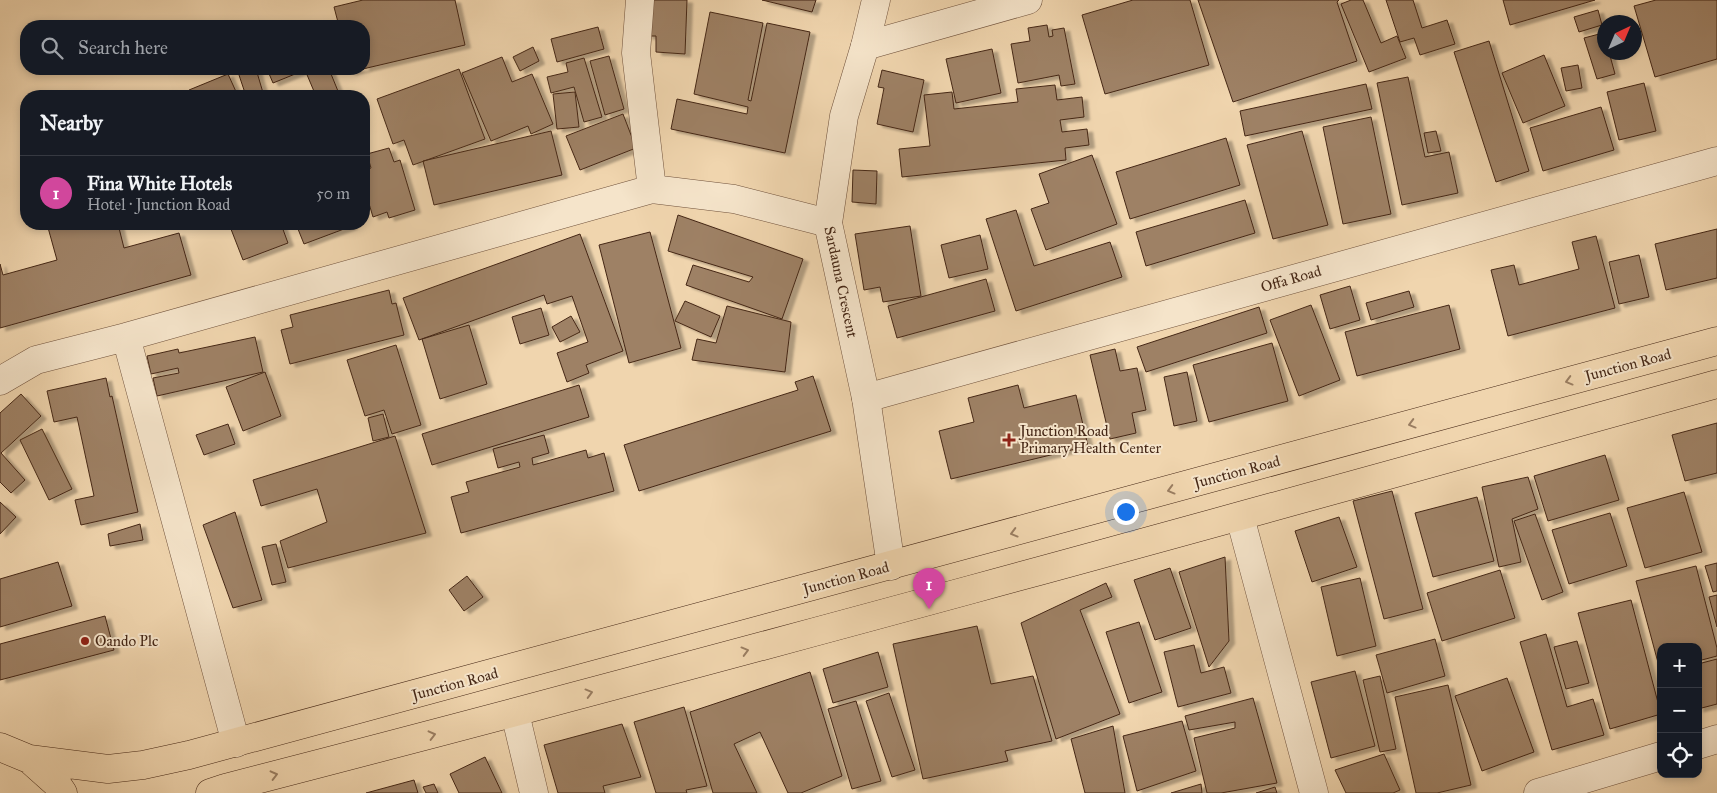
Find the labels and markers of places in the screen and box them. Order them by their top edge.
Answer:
place label: Junction Road Primary Health Center [1018,422,1161,457]
marker: Junction Road Primary Health Center [1002,433,1016,447]
pin: 1 [913,568,945,609]
place label: Oando Plc [95,632,158,650]
marker: Oando Plc [79,635,91,647]

